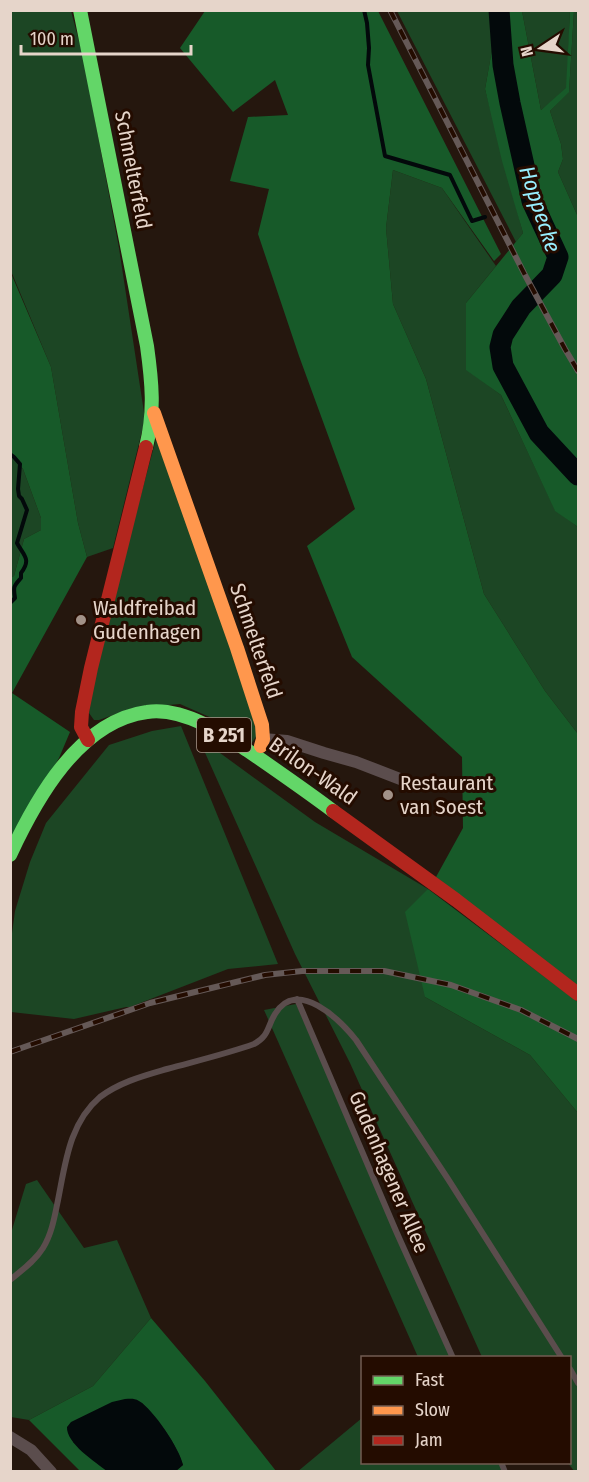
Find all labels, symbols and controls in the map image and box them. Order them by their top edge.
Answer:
scale bar [21,18,190,56]
north arrow [511,18,571,78]
text: 100 m [30,28,74,50]
text: N [517,44,537,58]
street label: Schmelterfeld [109,109,157,231]
water label: Hoppecke [513,162,567,256]
street label: Schmelterfeld [224,580,288,702]
place label: Waldfreibad Gudenhagen [93,595,201,645]
marker: Waldfreibad Gudenhagen [74,613,88,627]
road number: B 251 [197,718,251,752]
street label: Brilon-Wald [264,731,362,811]
place label: Restaurant van Soest [400,770,493,820]
marker: Restaurant van Soest [381,788,395,802]
street label: Gudenhagener Allee [343,1087,435,1257]
legend [361,1356,571,1464]
text: Fast [415,1369,444,1391]
text: Slow [415,1399,450,1421]
text: Jam [415,1429,443,1451]

